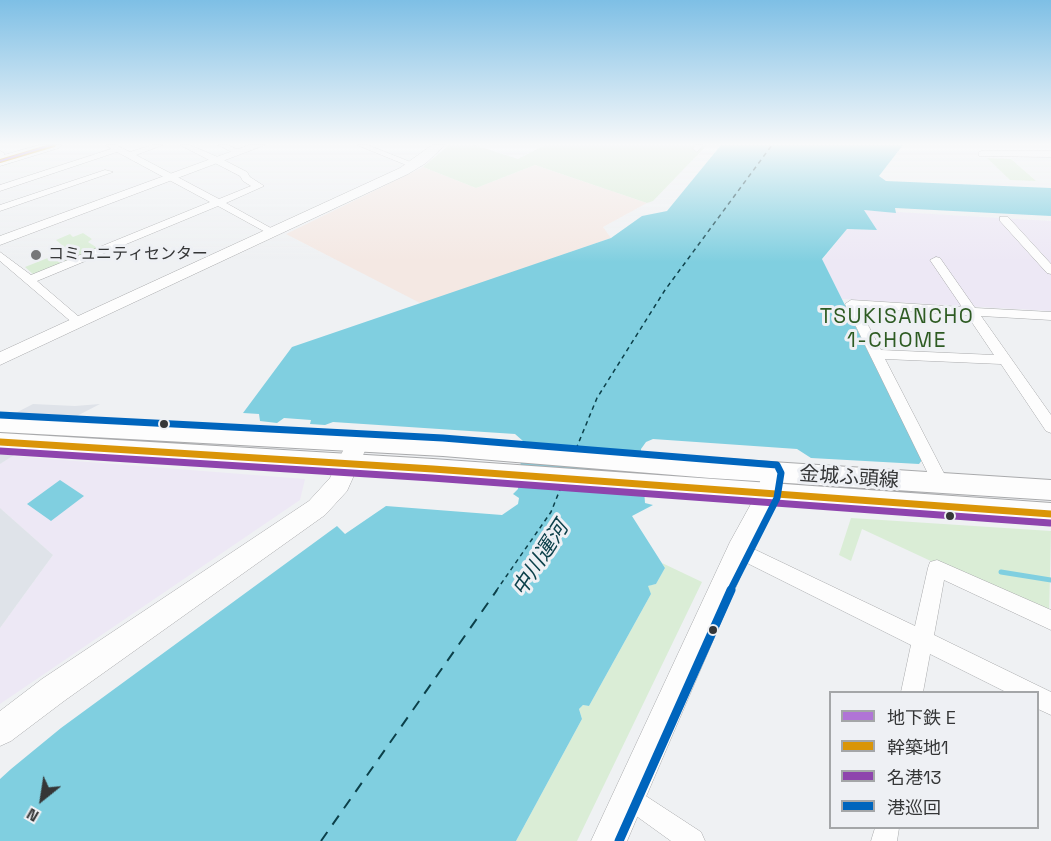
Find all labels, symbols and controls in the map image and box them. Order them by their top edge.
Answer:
place label: コミュニティセンター [48,245,208,265]
marker: コミュニティセンター [29,248,43,262]
district label: TSUKISANCHO 1-CHOME [820,304,974,354]
unlabelled marker [158,418,170,430]
street label: 金城ふ頭線 [798,463,900,493]
unlabelled marker [944,510,956,522]
water label: 中川運河 [508,517,574,601]
unlabelled marker [707,624,719,636]
legend [829,691,1039,829]
text: 地下鉄 E [887,706,956,729]
text: 幹築地1 [887,736,949,759]
text: 名港13 [887,766,941,789]
north arrow [12,769,72,829]
text: 港巡回 [887,796,941,819]
text: N [23,803,43,827]

